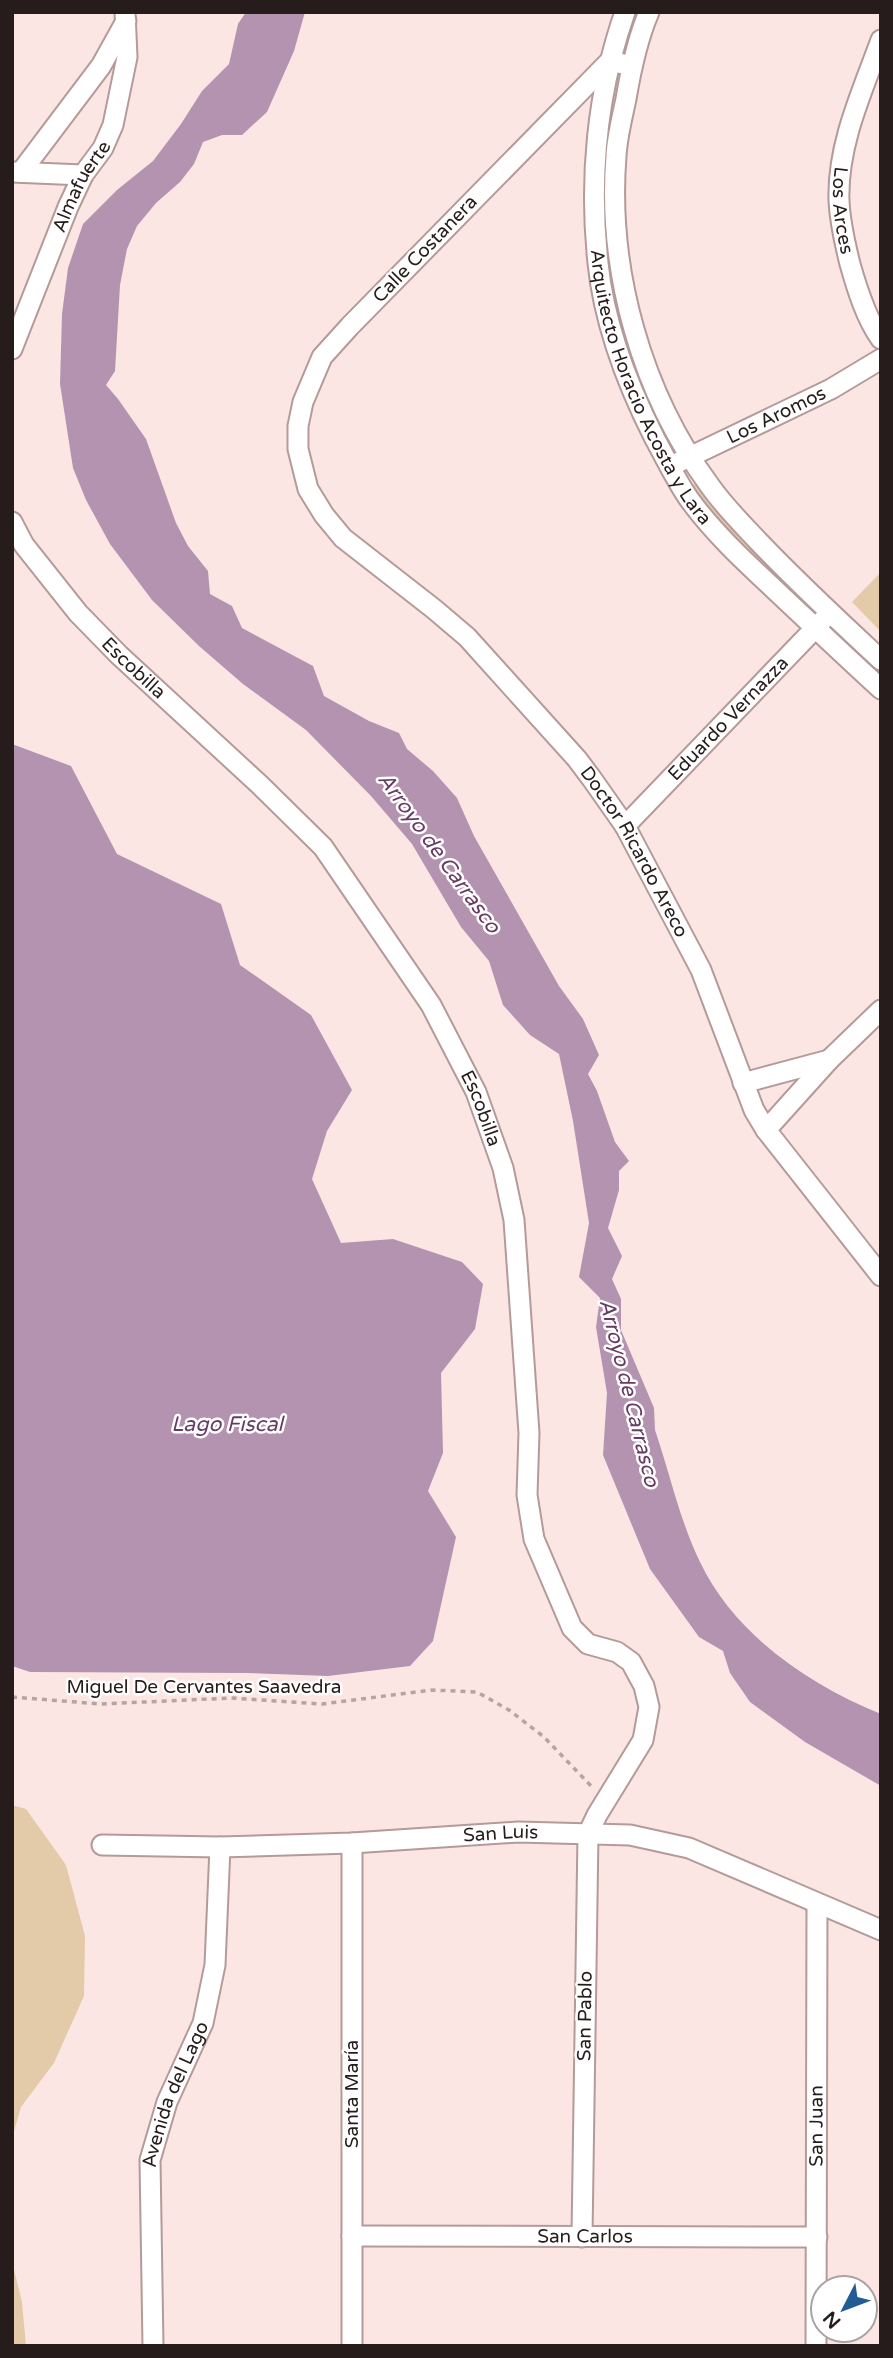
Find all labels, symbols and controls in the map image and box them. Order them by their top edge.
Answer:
street label: Almafuerte [48,138,116,236]
street label: Los Arces [828,165,858,256]
street label: Calle Costanera [368,191,482,307]
street label: Arquitecto Horacio Acosta y Lara [586,248,716,529]
street label: Los Aromos [723,382,830,448]
street label: Escobilla [97,633,170,703]
street label: Eduardo Vernazza [664,652,793,785]
street label: Doctor Ricardo Areco [576,762,693,941]
water label: Arroyo de Carrasco [372,768,506,939]
street label: Escobilla [456,1067,505,1149]
water label: Arroyo de Carrasco [594,1297,665,1490]
water label: Lago Fiscal [171,1412,285,1437]
street label: Miguel De Cervantes Saavedra [67,1676,341,1698]
street label: San Luis [462,1821,539,1847]
street label: San Pablo [573,1971,597,2061]
street label: Avenida del Lago [139,2018,213,2168]
street label: Santa María [341,2040,363,2148]
street label: San Juan [805,2085,828,2167]
street label: San Carlos [537,2225,633,2248]
north arrow [809,2274,879,2344]
text: N [819,2307,845,2333]

